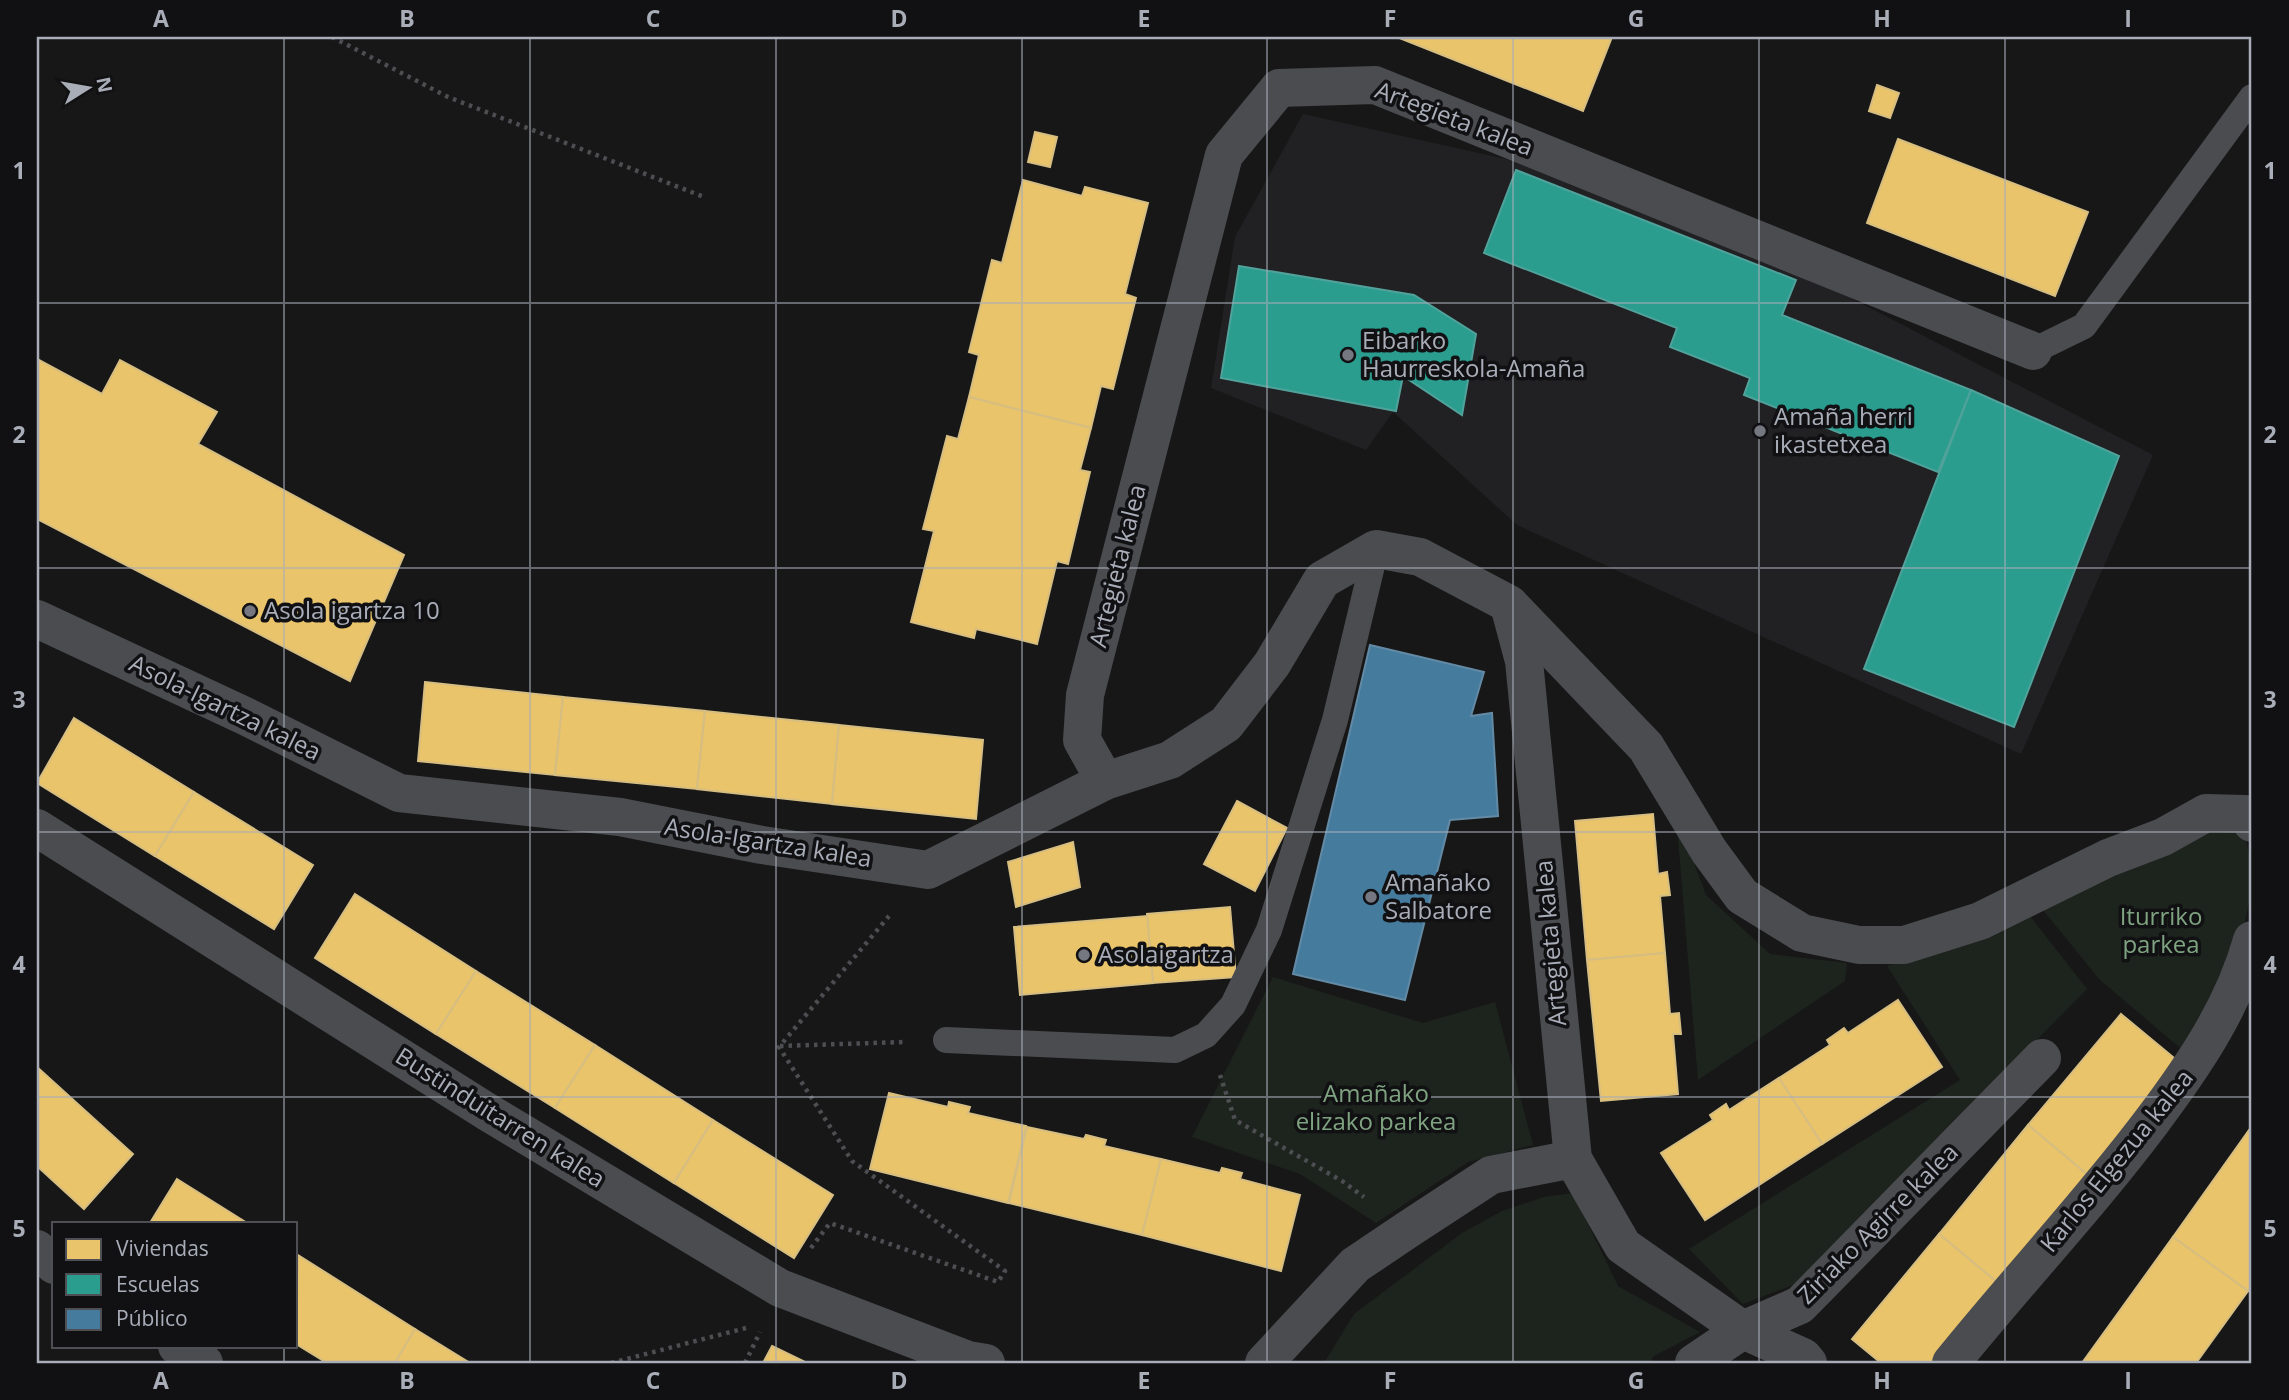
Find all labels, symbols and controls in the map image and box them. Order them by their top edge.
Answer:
text: A [153,2,169,34]
text: B [399,2,415,34]
text: C [646,2,660,34]
text: D [890,2,908,34]
text: E [1138,2,1150,34]
text: F [1384,2,1396,34]
text: G [1628,2,1644,34]
text: H [1873,2,1891,34]
text: I [2124,2,2132,34]
north arrow [52,52,122,122]
street label: Artegieta kalea [1371,72,1538,163]
text: N [90,75,119,95]
text: 1 [12,154,26,186]
text: 1 [2263,154,2277,186]
place label: Eibarko Haurreskola-Amaña [1362,323,1585,384]
marker: Eibarko Haurreskola-Amaña [1340,347,1356,363]
place label: Amaña herri ikastetxea [1774,399,1913,460]
text: 2 [12,418,26,450]
text: 2 [2263,418,2277,450]
marker: Amaña herri ikastetxea [1752,423,1768,439]
street label: Artegieta kalea [1080,481,1153,650]
place label: Asola igartza 10 [264,593,440,626]
marker: Asola igartza 10 [242,603,258,619]
street label: Asola-Igartza kalea [124,646,327,767]
text: 3 [12,683,26,715]
text: 3 [2263,683,2277,715]
street label: Asola-Igartza kalea [662,809,874,874]
street label: Artegieta kalea [1526,859,1573,1028]
place label: Amañako Salbatore [1385,865,1492,926]
marker: Amañako Salbatore [1363,889,1379,905]
park label: Iturriko parkea [2120,899,2202,960]
place label: Asolaigartza [1098,937,1234,970]
marker: Asolaigartza [1076,947,1092,963]
text: 4 [12,948,26,980]
text: 4 [2263,948,2277,980]
street label: Bustinduitarren kalea [390,1039,612,1195]
street label: Karlos Elgezua kalea [2032,1062,2200,1258]
park label: Amañako elizako parkea [1296,1076,1456,1137]
street label: Ziriako Agirre kalea [1789,1135,1965,1311]
text: 5 [12,1212,26,1244]
text: 5 [2263,1212,2277,1244]
legend [52,1222,298,1348]
text: Viviendas [116,1234,209,1262]
text: Escuelas [116,1270,199,1298]
text: Público [116,1304,188,1332]
text: A [153,1364,169,1396]
text: B [399,1364,415,1396]
text: C [646,1364,660,1396]
text: D [890,1364,908,1396]
text: E [1138,1364,1150,1396]
text: F [1384,1364,1396,1396]
text: G [1628,1364,1644,1396]
text: H [1873,1364,1891,1396]
text: I [2124,1364,2132,1396]

